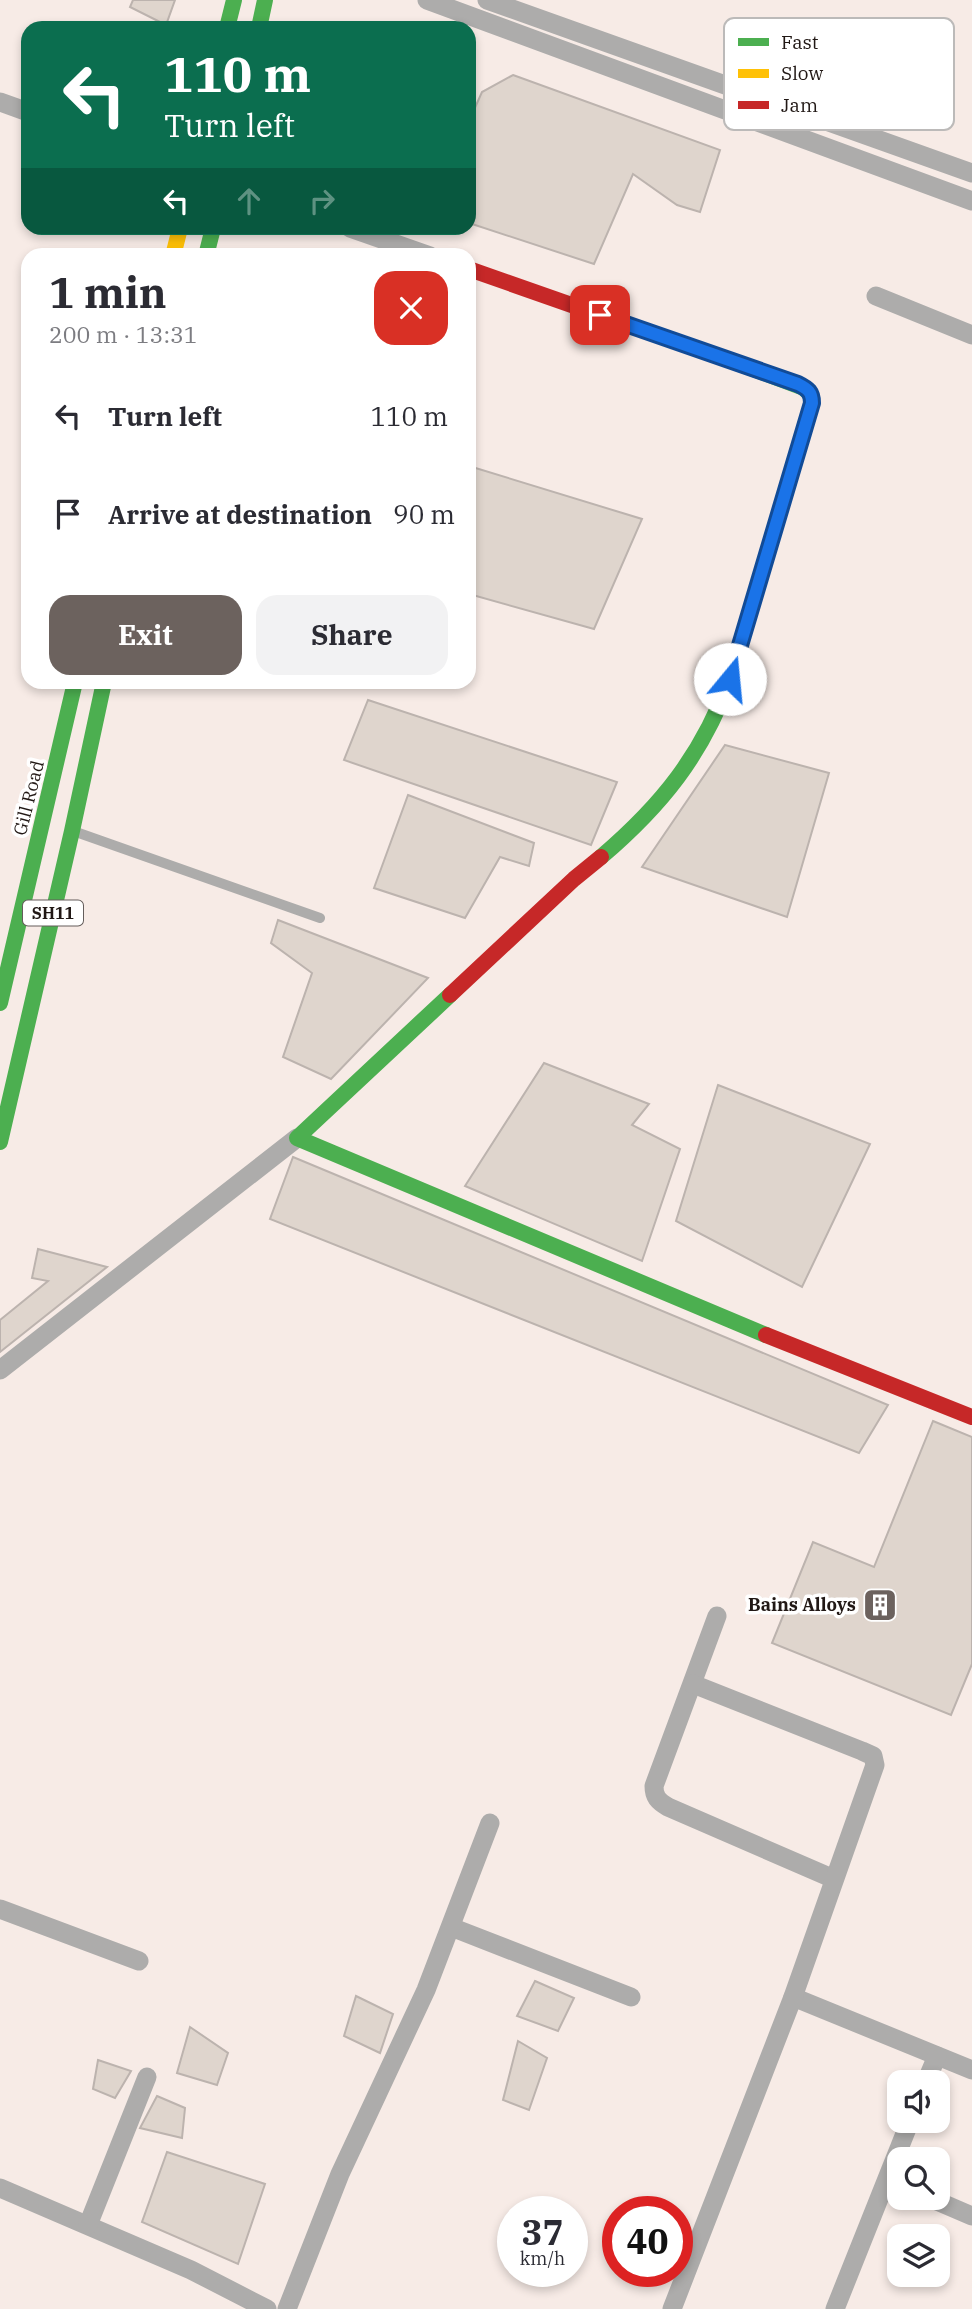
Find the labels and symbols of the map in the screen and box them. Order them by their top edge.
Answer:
legend [724,18,954,130]
text: Fast [781,30,819,54]
text: Slow [781,61,823,85]
text: Jam [781,93,818,117]
pin [570,285,630,345]
position arrow [693,642,767,716]
street label: Gill Road [8,758,49,838]
road number: SH11 [23,900,83,925]
building icon: Bains Alloys [861,1586,899,1624]
place label: Bains Alloys [748,1593,856,1616]
speed limit sign: 40 [602,2196,693,2287]

